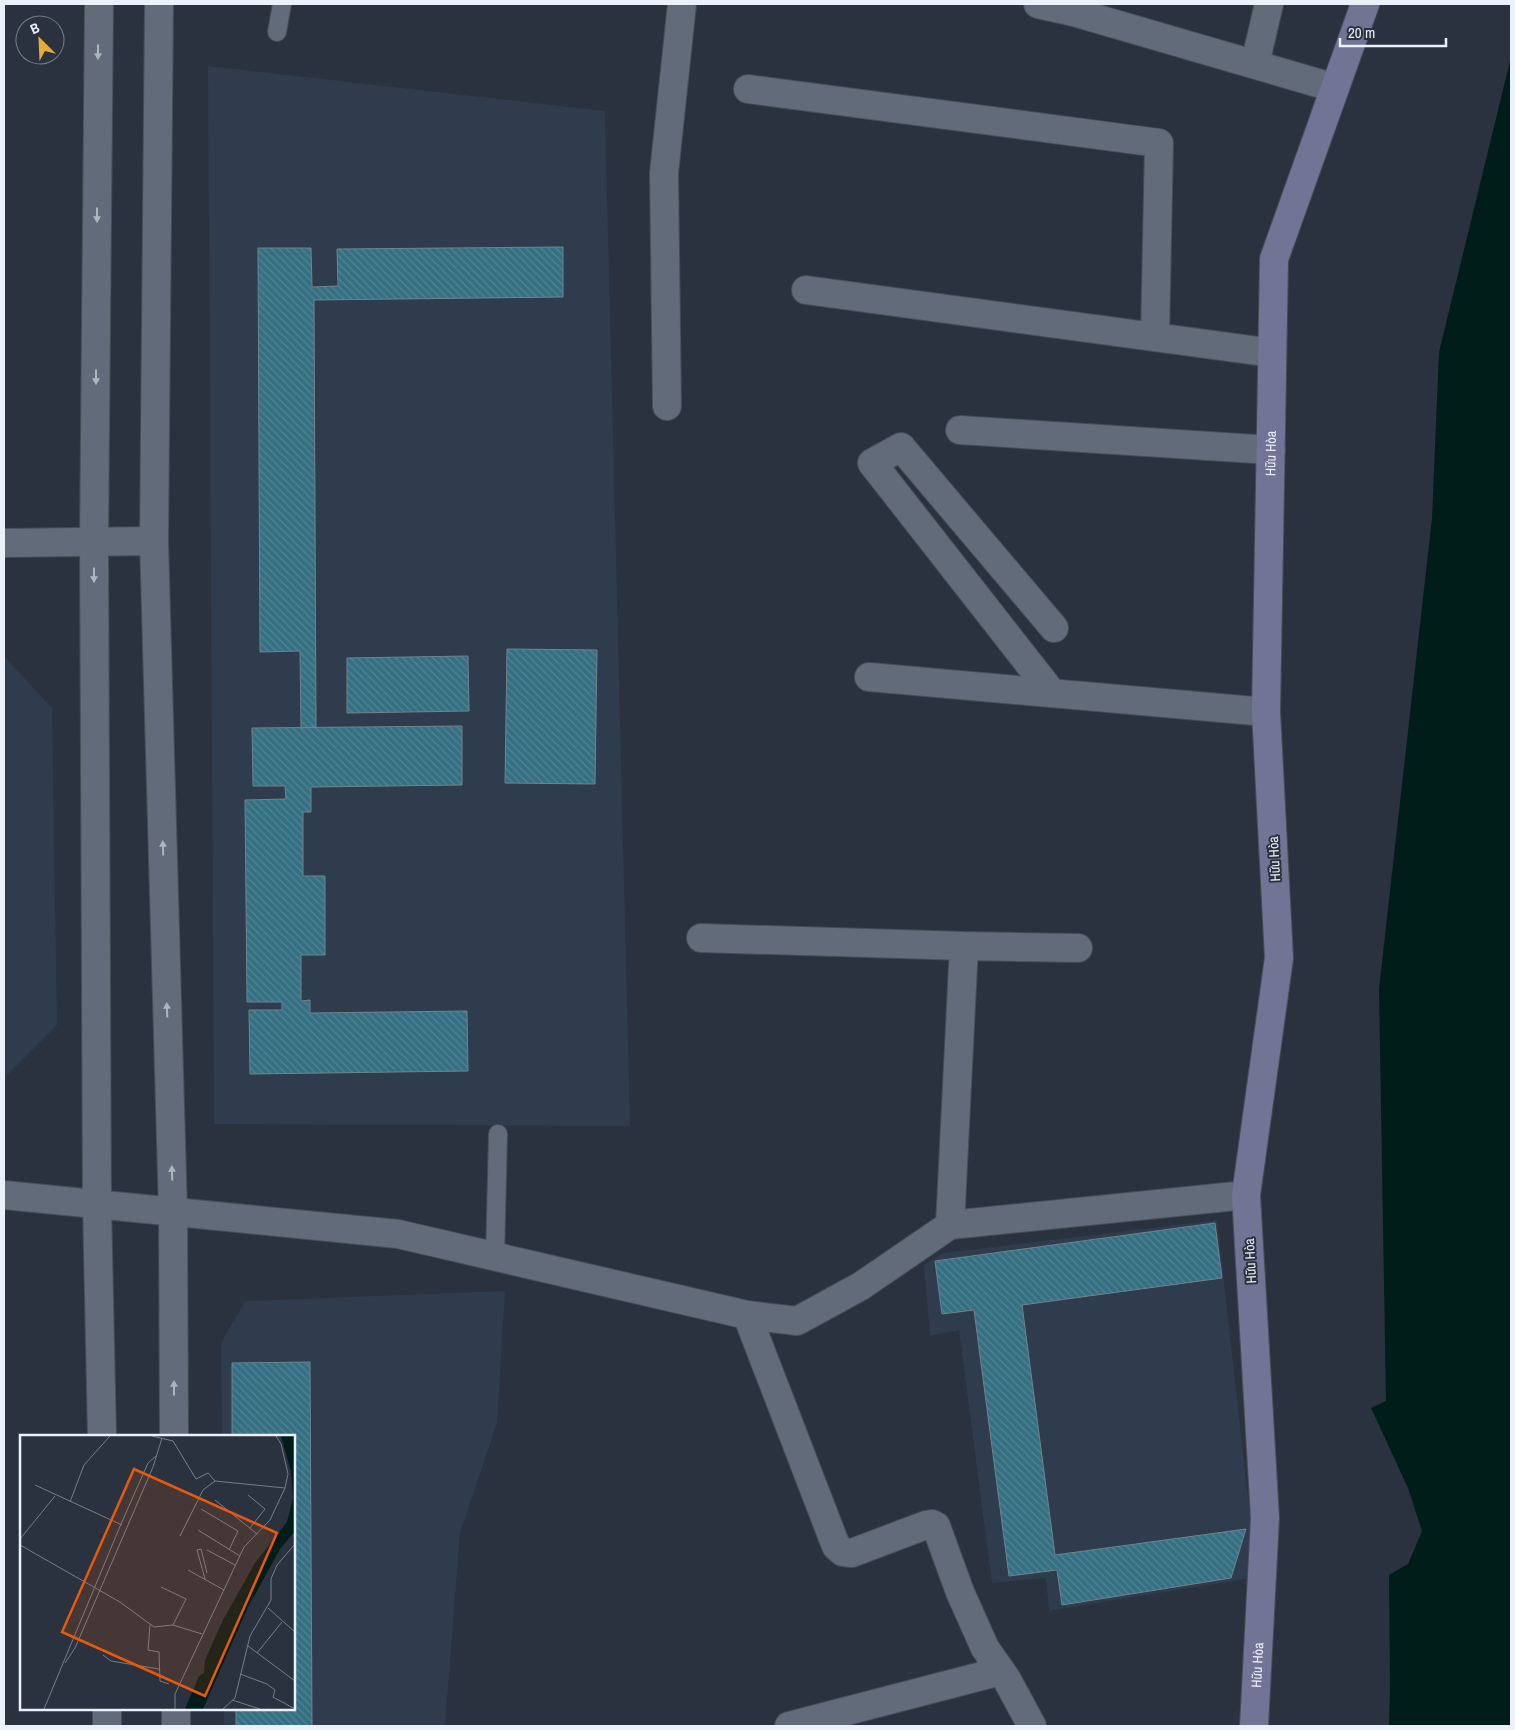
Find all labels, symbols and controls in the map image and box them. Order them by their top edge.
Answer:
north arrow [15,15,65,65]
scale bar [1340,15,1446,47]
text: B [27,18,42,38]
text: 20 m [1348,22,1375,43]
one-way arrow [94,45,102,61]
one-way arrow [93,207,101,223]
one-way arrow [91,370,99,386]
street label: Hữu Hòa [1261,430,1280,476]
one-way arrow [90,567,98,583]
street label: Hữu Hòa [1264,835,1284,882]
one-way arrow [159,839,167,855]
one-way arrow [163,1002,171,1018]
one-way arrow [168,1164,176,1180]
street label: Hữu Hòa [1240,1237,1260,1284]
one-way arrow [170,1379,178,1395]
inset map [20,1435,295,1710]
street label: Hữu Hòa [1247,1641,1267,1688]

